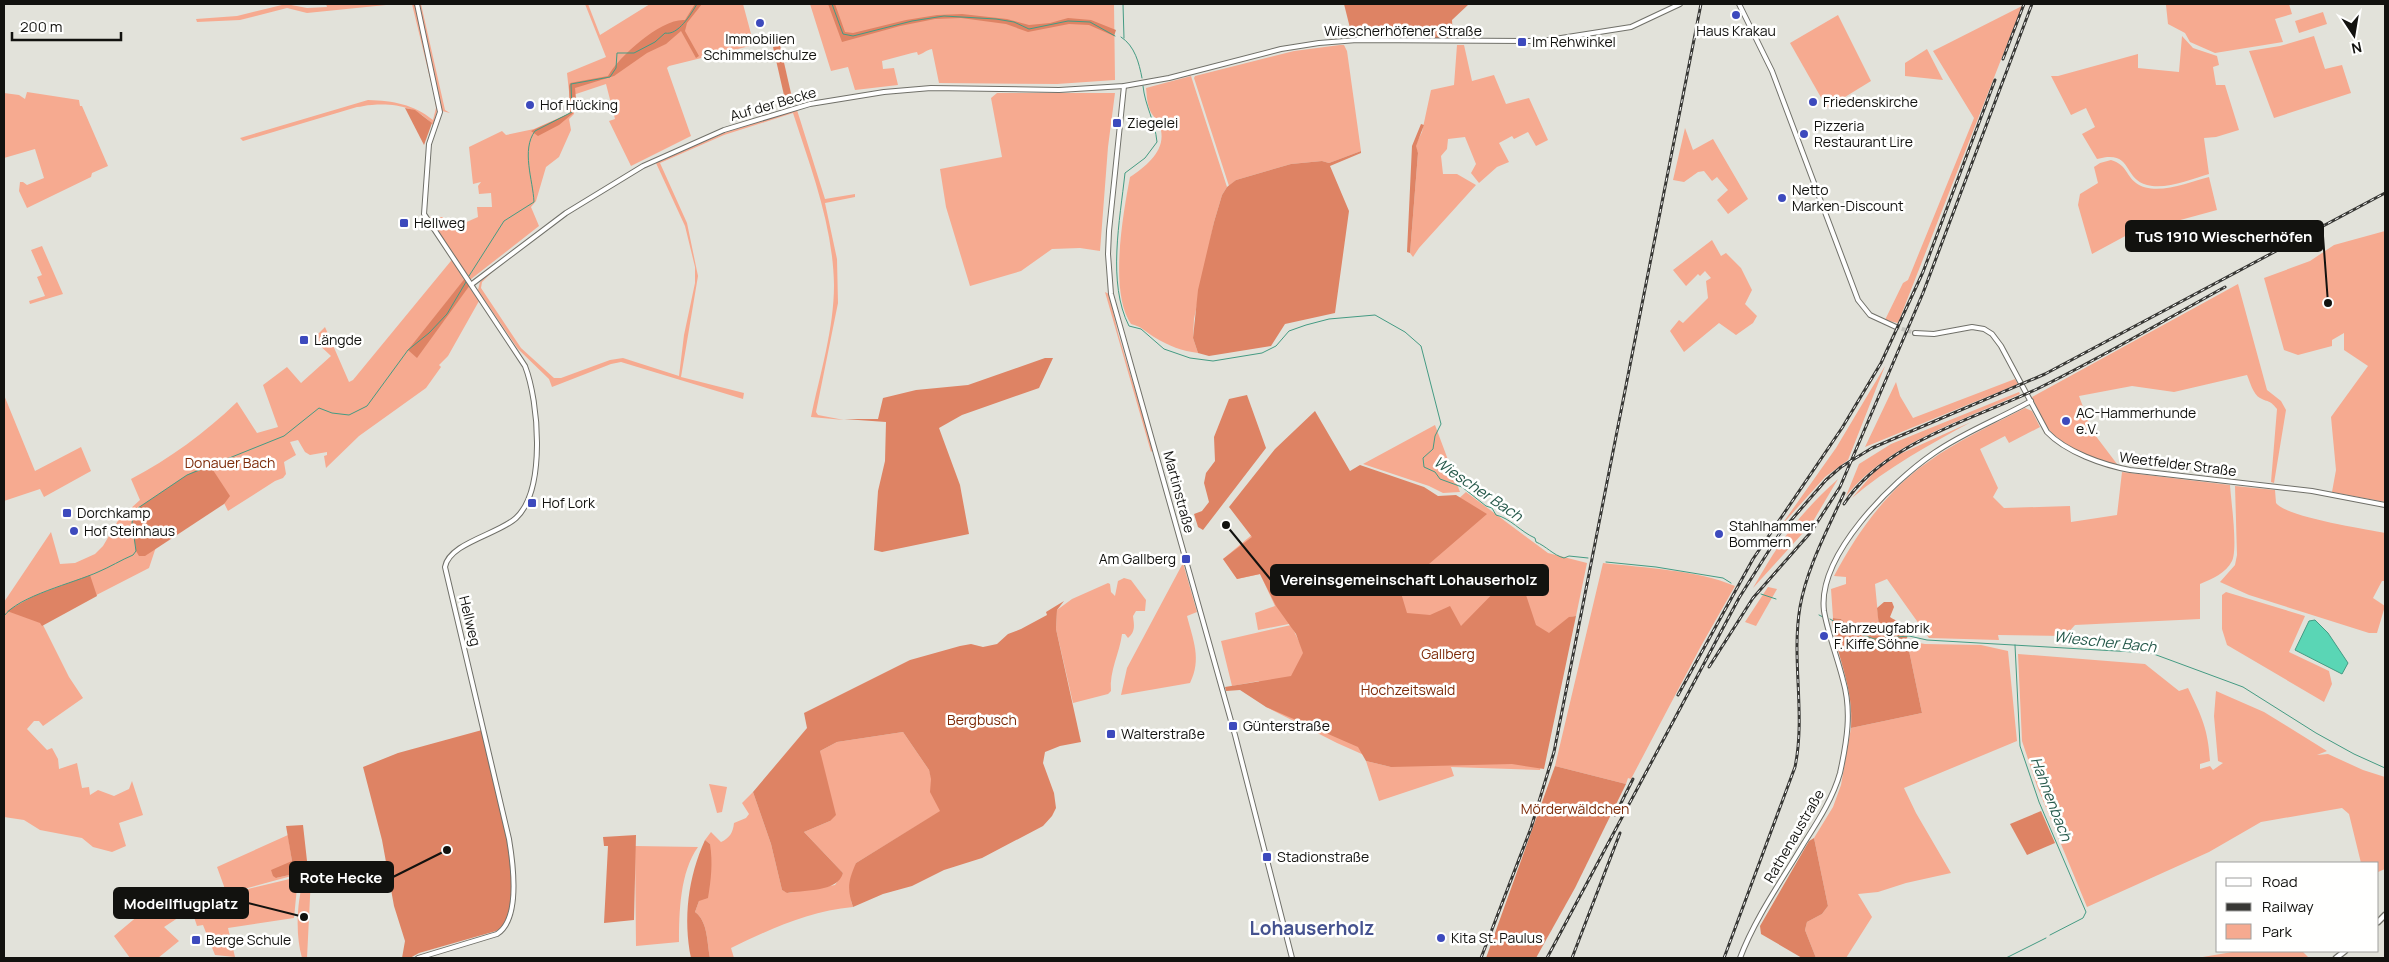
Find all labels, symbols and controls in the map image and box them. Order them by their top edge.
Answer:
marker: Haus Krakau [1730,9,1742,21]
scale bar [12,10,121,42]
north arrow [2329,10,2379,60]
text: 200 m [20,16,63,37]
marker: Immobilien Schimmelschulze [754,17,766,29]
street label: Wiescherhöfener Straße [1324,21,1482,40]
place label: Haus Krakau [1696,21,1776,40]
place label: Immobilien Schimmelschulze [703,29,817,64]
place label: Im Rehwinkel [1532,32,1616,51]
marker: Im Rehwinkel [1516,36,1528,48]
text: N [2350,38,2364,59]
street label: Auf der Becke [728,82,818,125]
place label: Friedenskirche [1823,92,1918,111]
place label: Hof Hücking [540,95,618,114]
marker: Friedenskirche [1807,96,1819,108]
marker: Hof Hücking [524,99,536,111]
place label: Ziegelei [1127,113,1178,132]
place label: Pizzeria Restaurant Lire [1814,116,1913,151]
marker: Ziegelei [1111,117,1123,129]
marker: Pizzeria Restaurant Lire [1798,128,1810,140]
place label: Netto Marken-Discount [1792,180,1904,215]
marker: Netto Marken-Discount [1776,192,1788,204]
place label: Hellweg [414,213,465,232]
marker: Hellweg [398,217,410,229]
callout: TuS 1910 Wiescherhöfen [2126,221,2323,251]
text: TuS 1910 Wiescherhöfen [2136,226,2312,247]
place label: Längde [314,330,362,349]
marker: Längde [298,334,310,346]
place label: AC-Hammerhunde e.V. [2076,403,2196,438]
marker: AC-Hammerhunde e.V. [2060,415,2072,427]
street label: Weetfelder Straße [2118,447,2238,480]
street label: Martinstraße [1159,449,1200,535]
water label: Wiescher Bach [1430,451,1528,527]
park label: Donauer Bach [185,453,275,472]
place label: Hof Lork [542,493,596,512]
marker: Hof Lork [526,497,538,509]
place label: Dorchkamp [77,503,151,522]
marker: Dorchkamp [61,507,73,519]
place label: Stahlhammer Bommern [1729,516,1816,551]
place label: Hof Steinhaus [84,521,175,540]
marker: Hof Steinhaus [68,525,80,537]
marker: Stahlhammer Bommern [1713,528,1725,540]
place label: Am Gallberg [1099,549,1176,568]
marker: Am Gallberg [1180,553,1192,565]
callout: Vereinsgemeinschaft Lohauserholz [1271,565,1548,595]
text: Vereinsgemeinschaft Lohauserholz [1281,569,1537,590]
street label: Hellweg [455,594,486,648]
place label: Fahrzeugfabrik F. Kiffe Söhne [1834,618,1931,653]
water label: Wiescher Bach [2053,626,2158,657]
marker: Fahrzeugfabrik F. Kiffe Söhne [1818,630,1830,642]
park label: Gallberg [1421,644,1475,663]
park label: Hochzeitswald [1361,680,1455,699]
park label: Bergbusch [947,710,1017,729]
place label: Günterstraße [1243,716,1330,735]
marker: Günterstraße [1227,720,1239,732]
place label: Walterstraße [1121,724,1205,743]
marker: Walterstraße [1105,728,1117,740]
water label: Hahnenbach [2026,754,2077,845]
street label: Rathenaustraße [1759,786,1828,886]
park label: Mörderwäldchen [1521,799,1629,818]
place label: Stadionstraße [1277,847,1369,866]
marker: Stadionstraße [1261,851,1273,863]
callout: Rote Hecke [290,862,393,892]
legend [2216,862,2379,952]
text: Rote Hecke [300,867,382,888]
text: Road [2262,871,2298,892]
callout: Modellflugplatz [114,888,248,918]
text: Modellflugplatz [124,893,238,914]
text: Railway [2262,896,2314,917]
district label: Lohauserholz [1250,915,1375,941]
text: Park [2262,921,2292,942]
place label: Kita St. Paulus [1451,928,1543,947]
place label: Berge Schule [206,930,291,949]
marker: Kita St. Paulus [1435,932,1447,944]
marker: Berge Schule [190,934,202,946]

